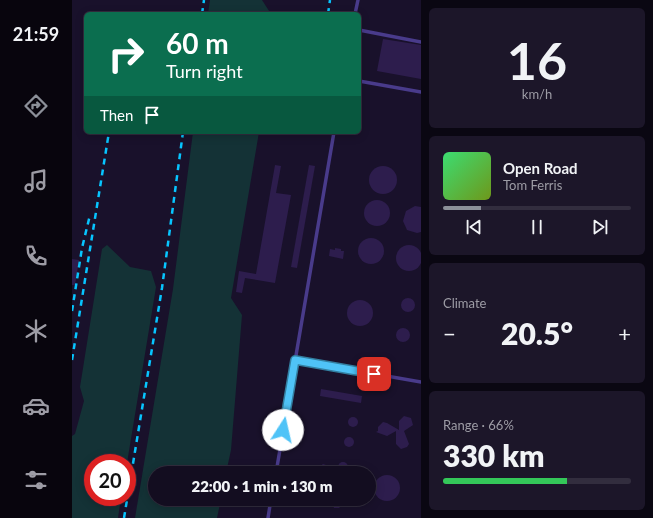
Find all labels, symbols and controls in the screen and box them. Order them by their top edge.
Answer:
text: 21:59 [13,23,59,45]
text: 60 m [166,26,229,60]
icon: right [100,28,152,80]
text: 16 [507,29,567,91]
text: Turn right [166,60,243,82]
text: km/h [522,86,552,102]
icon: directions [22,92,50,120]
icon: arrive [141,104,163,126]
text: Then [100,106,133,124]
text: Open Road [503,159,578,177]
icon: music [22,167,50,195]
text: Tom Ferris [503,177,562,193]
icon: previous [463,216,485,238]
icon: pause [526,216,548,238]
icon: next [589,216,611,238]
icon: phone [22,242,50,270]
text: Climate [443,295,486,311]
text: 20.5° [501,315,573,351]
icon: climate [22,317,50,345]
text: − [443,320,456,347]
text: + [618,320,631,347]
pin [357,357,391,391]
icon: arrive [363,363,385,385]
icon: car [22,392,50,420]
position arrow [262,409,304,451]
text: Range · 66% [443,417,514,433]
text: 330 km [443,437,544,473]
speed limit sign: 20 [84,454,136,506]
icon: filters [22,466,50,494]
text: 22:00 · 1 min · 130 m [191,477,333,495]

